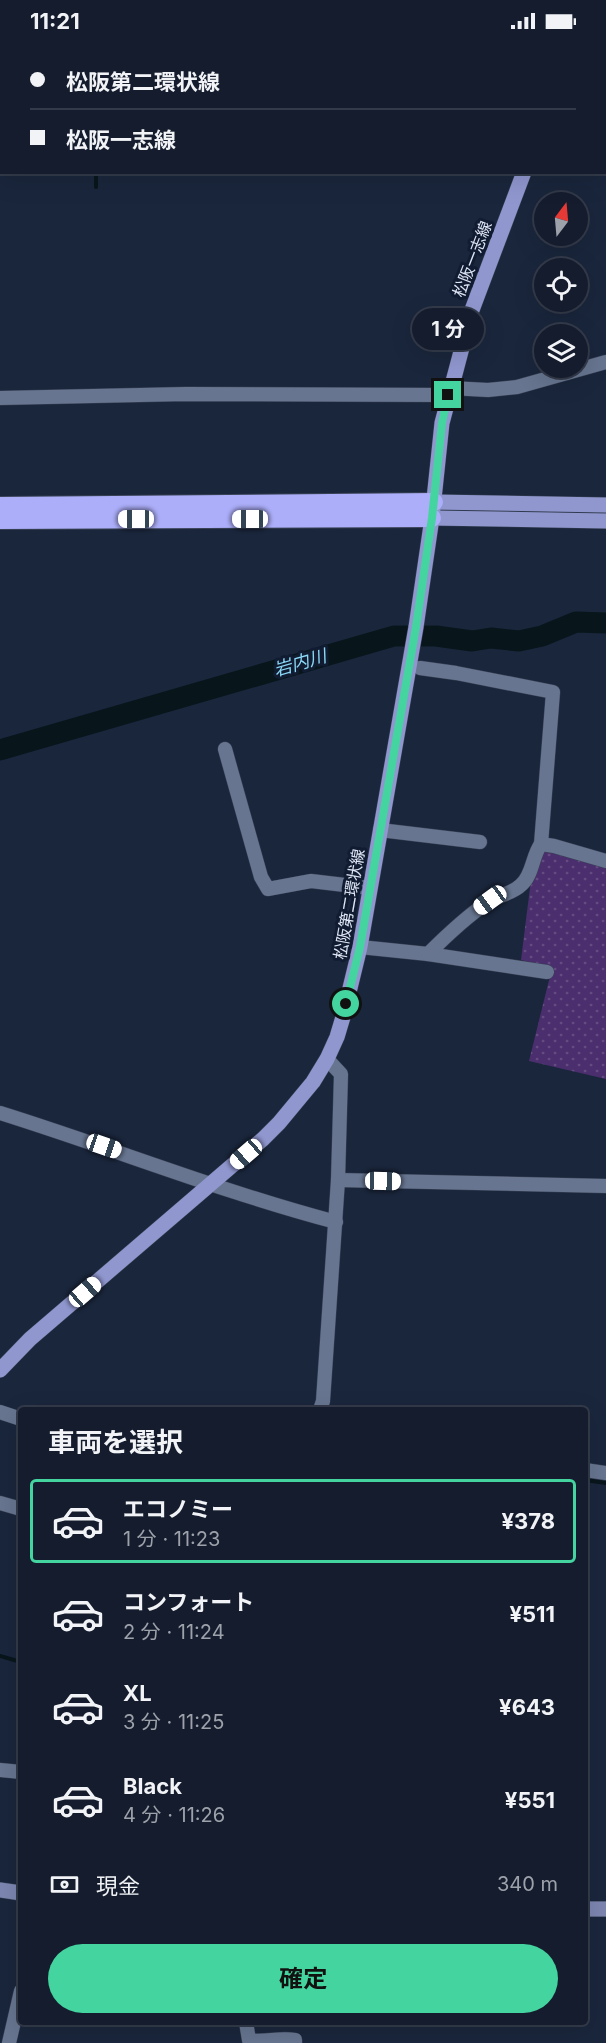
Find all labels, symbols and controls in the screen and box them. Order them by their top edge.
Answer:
text: 11:21 [30,8,80,34]
text: 松阪第二環状線 [66,69,220,95]
text: 松阪一志線 [66,127,176,153]
north arrow [534,192,588,246]
map controls [534,192,588,378]
street label: 松阪一志線 [448,218,496,300]
button: locate [534,258,588,312]
callout: 1 分 [412,308,484,350]
text: 1 分 [431,317,465,341]
button: layers [534,324,588,378]
route end [434,381,461,408]
car [118,510,154,528]
car [232,510,268,528]
water label: 岩内川 [271,644,331,680]
street label: 松阪第二環状線 [329,847,369,961]
car [470,882,510,918]
route start [332,990,359,1017]
car [84,1132,124,1160]
car [227,1135,265,1173]
car [365,1172,401,1190]
car [66,1273,104,1311]
text: 車両を選択 [48,1426,183,1459]
icon: car [51,1494,105,1548]
text: エコノミー [123,1496,233,1522]
text: ¥378 [501,1508,555,1534]
text: 1 分 · 11:23 [123,1527,220,1551]
icon: car [51,1587,105,1641]
text: コンフォート [123,1589,254,1615]
text: ¥511 [509,1601,555,1627]
text: 2 分 · 11:24 [123,1620,225,1644]
icon: car [51,1680,105,1734]
text: XL [123,1680,152,1706]
text: ¥643 [499,1694,555,1720]
text: 3 分 · 11:25 [123,1710,224,1734]
icon: car [51,1773,105,1827]
text: Black [123,1773,182,1799]
text: ¥551 [505,1787,555,1813]
text: 4 分 · 11:26 [123,1803,225,1827]
icon: cash [48,1868,81,1901]
text: 340 m [497,1872,558,1896]
text: 現金 [96,1873,140,1899]
button: 確定 [48,1944,558,2013]

